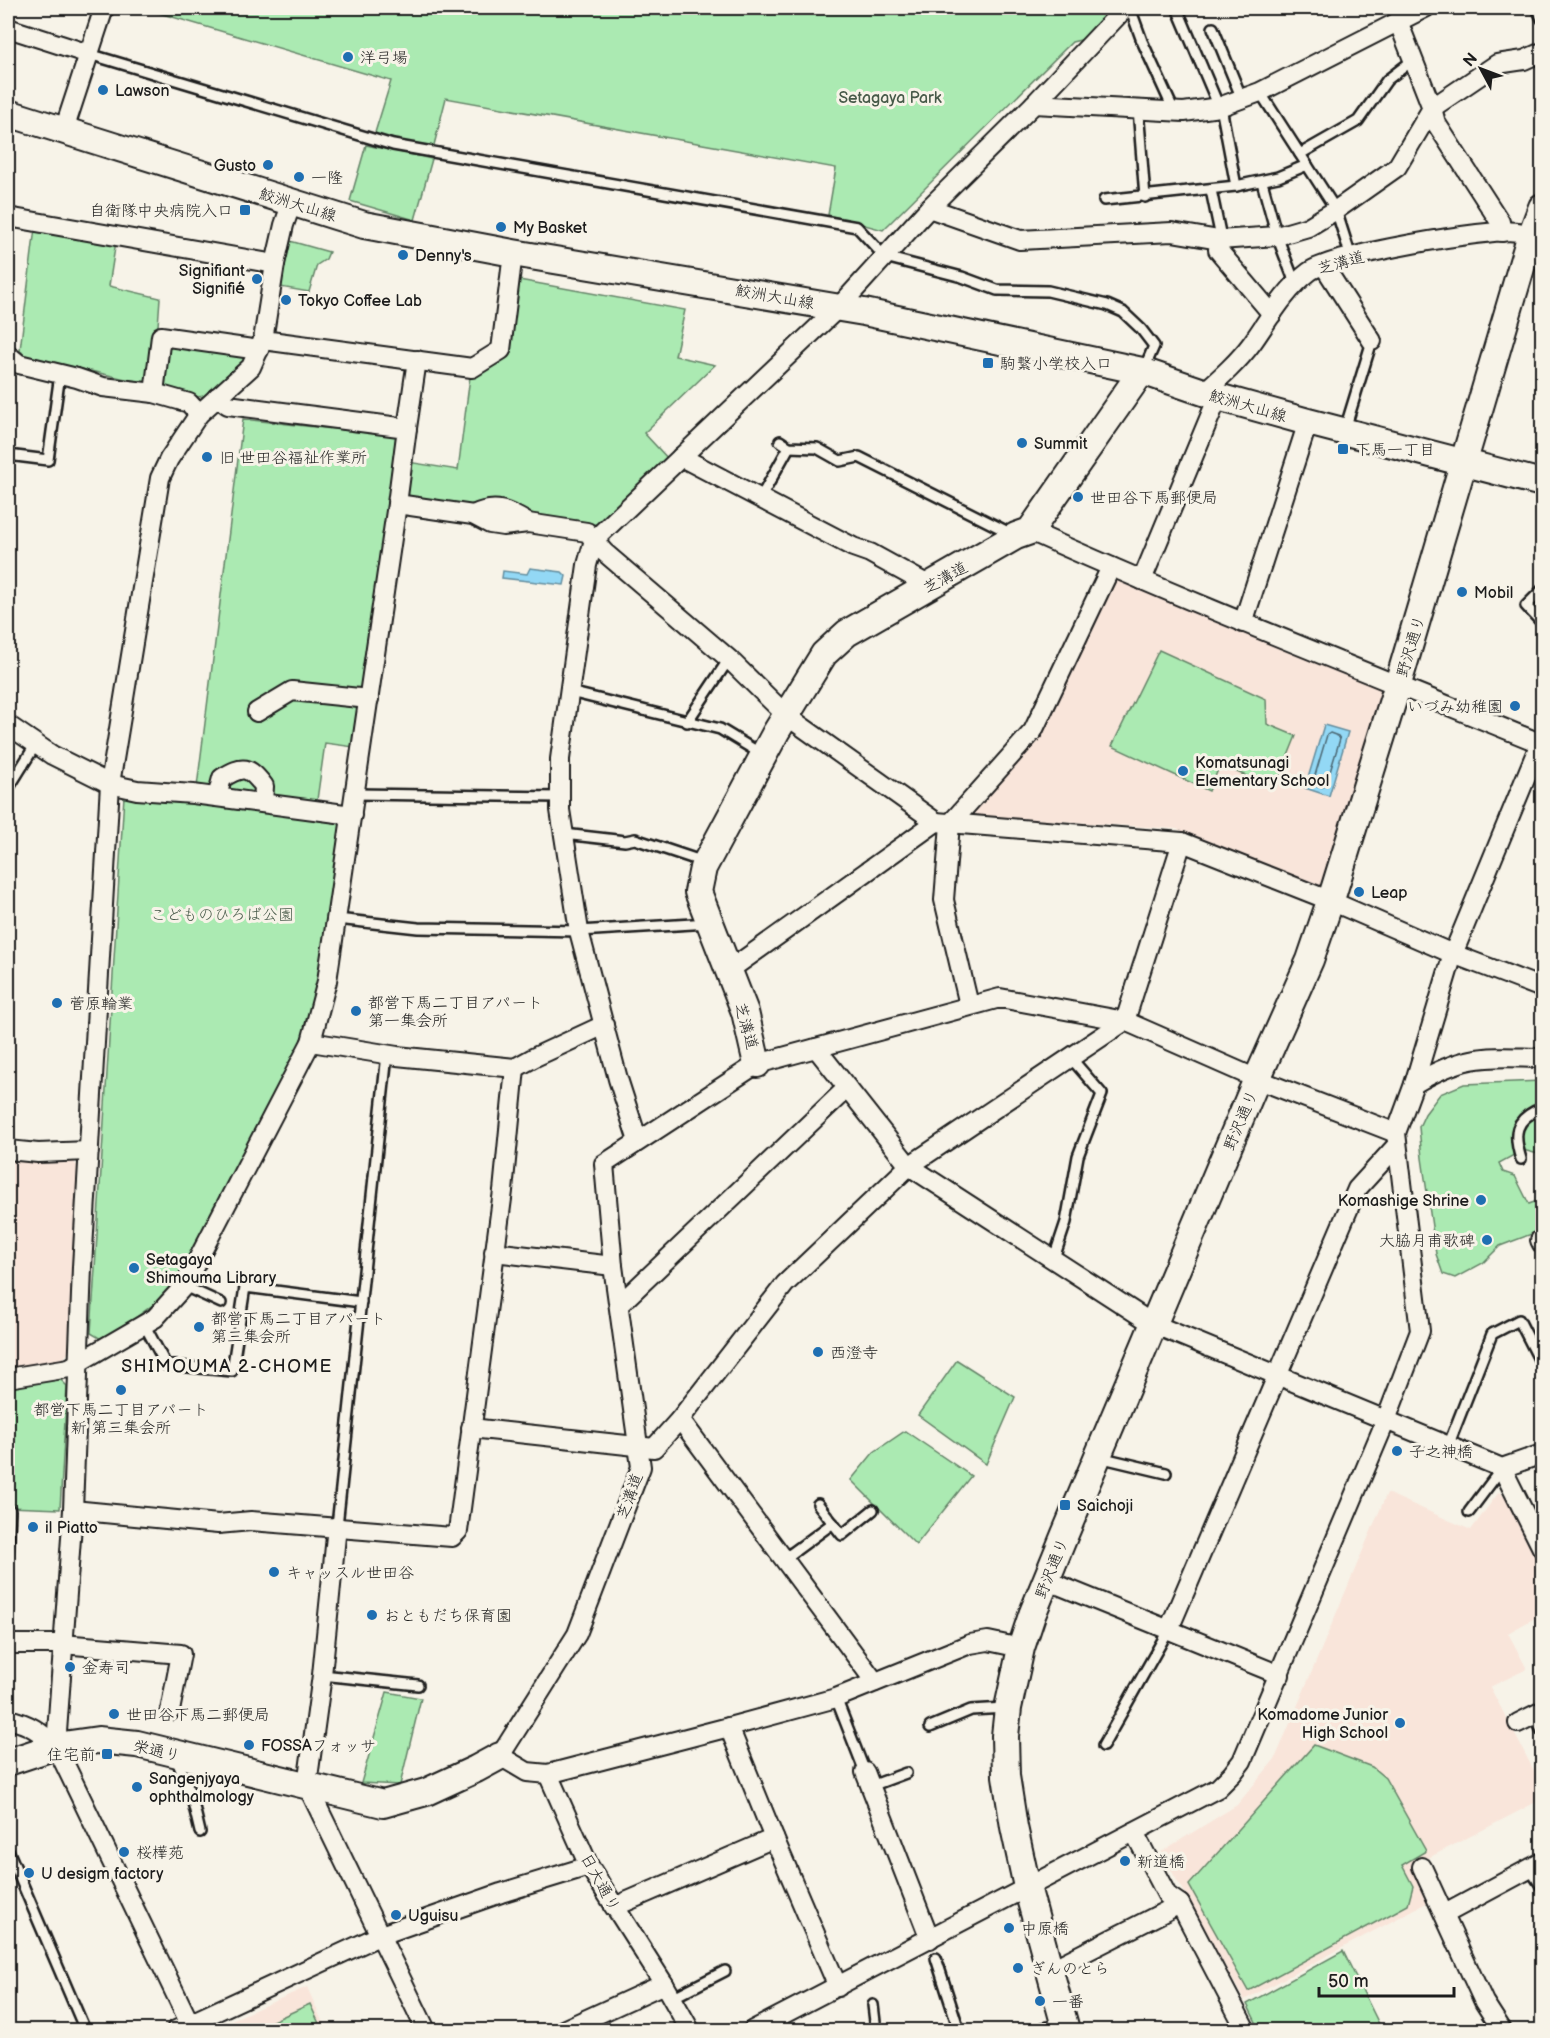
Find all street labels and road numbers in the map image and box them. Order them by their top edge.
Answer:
street label: 鮫洲大山線 [257,185,339,226]
street label: 芝溝道 [1316,248,1367,279]
street label: 鮫洲大山線 [734,281,816,314]
street label: 鮫洲大山線 [1207,386,1289,427]
street label: 芝溝道 [920,558,971,599]
street label: 野沢通り [1393,613,1430,680]
street label: 芝溝道 [730,1001,761,1052]
street label: 野沢通り [1220,1087,1263,1154]
street label: 芝溝道 [613,1471,648,1522]
street label: 野沢通り [1032,1535,1073,1602]
street label: 栄通り [131,1737,182,1766]
street label: 日大通り [576,1850,624,1915]

